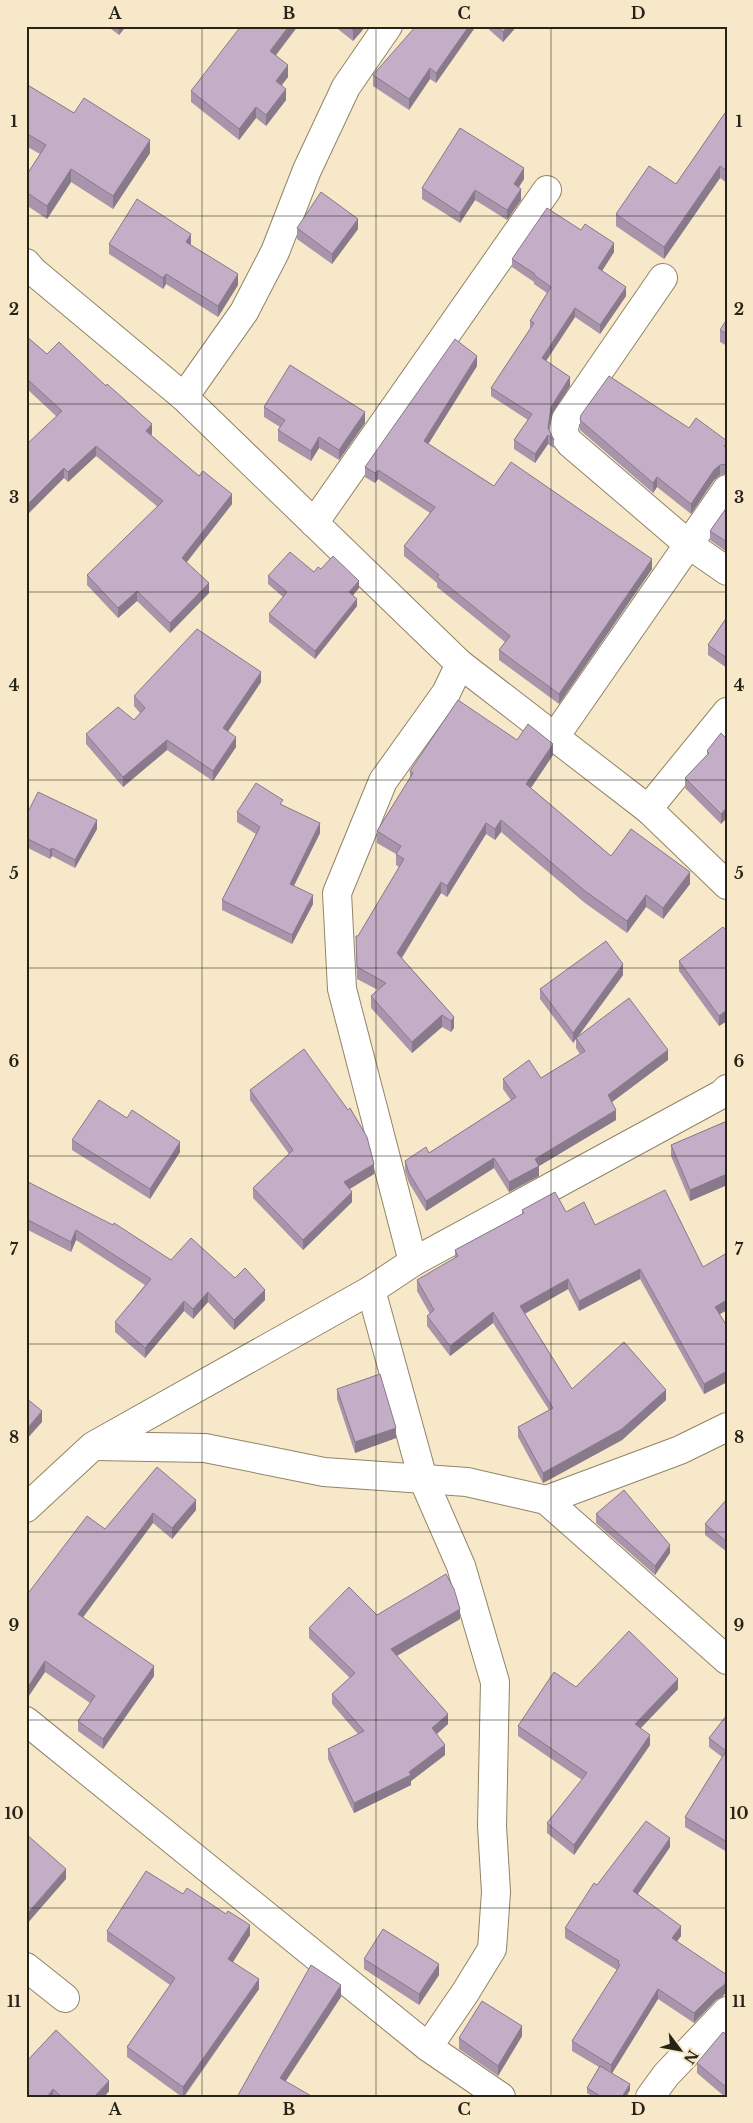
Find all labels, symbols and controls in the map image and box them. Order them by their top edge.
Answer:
text: A [108,3,123,23]
text: B [283,3,296,23]
text: C [457,3,471,23]
text: D [631,3,645,23]
text: 1 [11,111,18,131]
text: 1 [736,111,743,131]
text: 2 [9,299,19,319]
text: 2 [734,299,744,319]
text: 3 [9,487,19,507]
text: 3 [734,487,744,507]
text: 4 [9,675,19,695]
text: 4 [734,675,744,695]
text: 5 [9,863,19,883]
text: 5 [734,863,744,883]
text: 6 [9,1051,20,1071]
text: 6 [734,1051,745,1071]
text: 7 [10,1239,19,1259]
text: 7 [735,1239,744,1259]
text: 8 [9,1427,19,1447]
text: 8 [734,1427,744,1447]
text: 9 [9,1615,20,1635]
text: 9 [734,1615,745,1635]
text: 10 [4,1803,24,1823]
text: 10 [729,1803,749,1823]
text: 11 [7,1991,21,2011]
text: 11 [732,1991,746,2011]
north arrow [656,2026,706,2076]
text: N [680,2047,702,2067]
text: A [108,2099,123,2119]
text: B [283,2099,296,2119]
text: C [457,2099,471,2119]
text: D [631,2099,645,2119]

